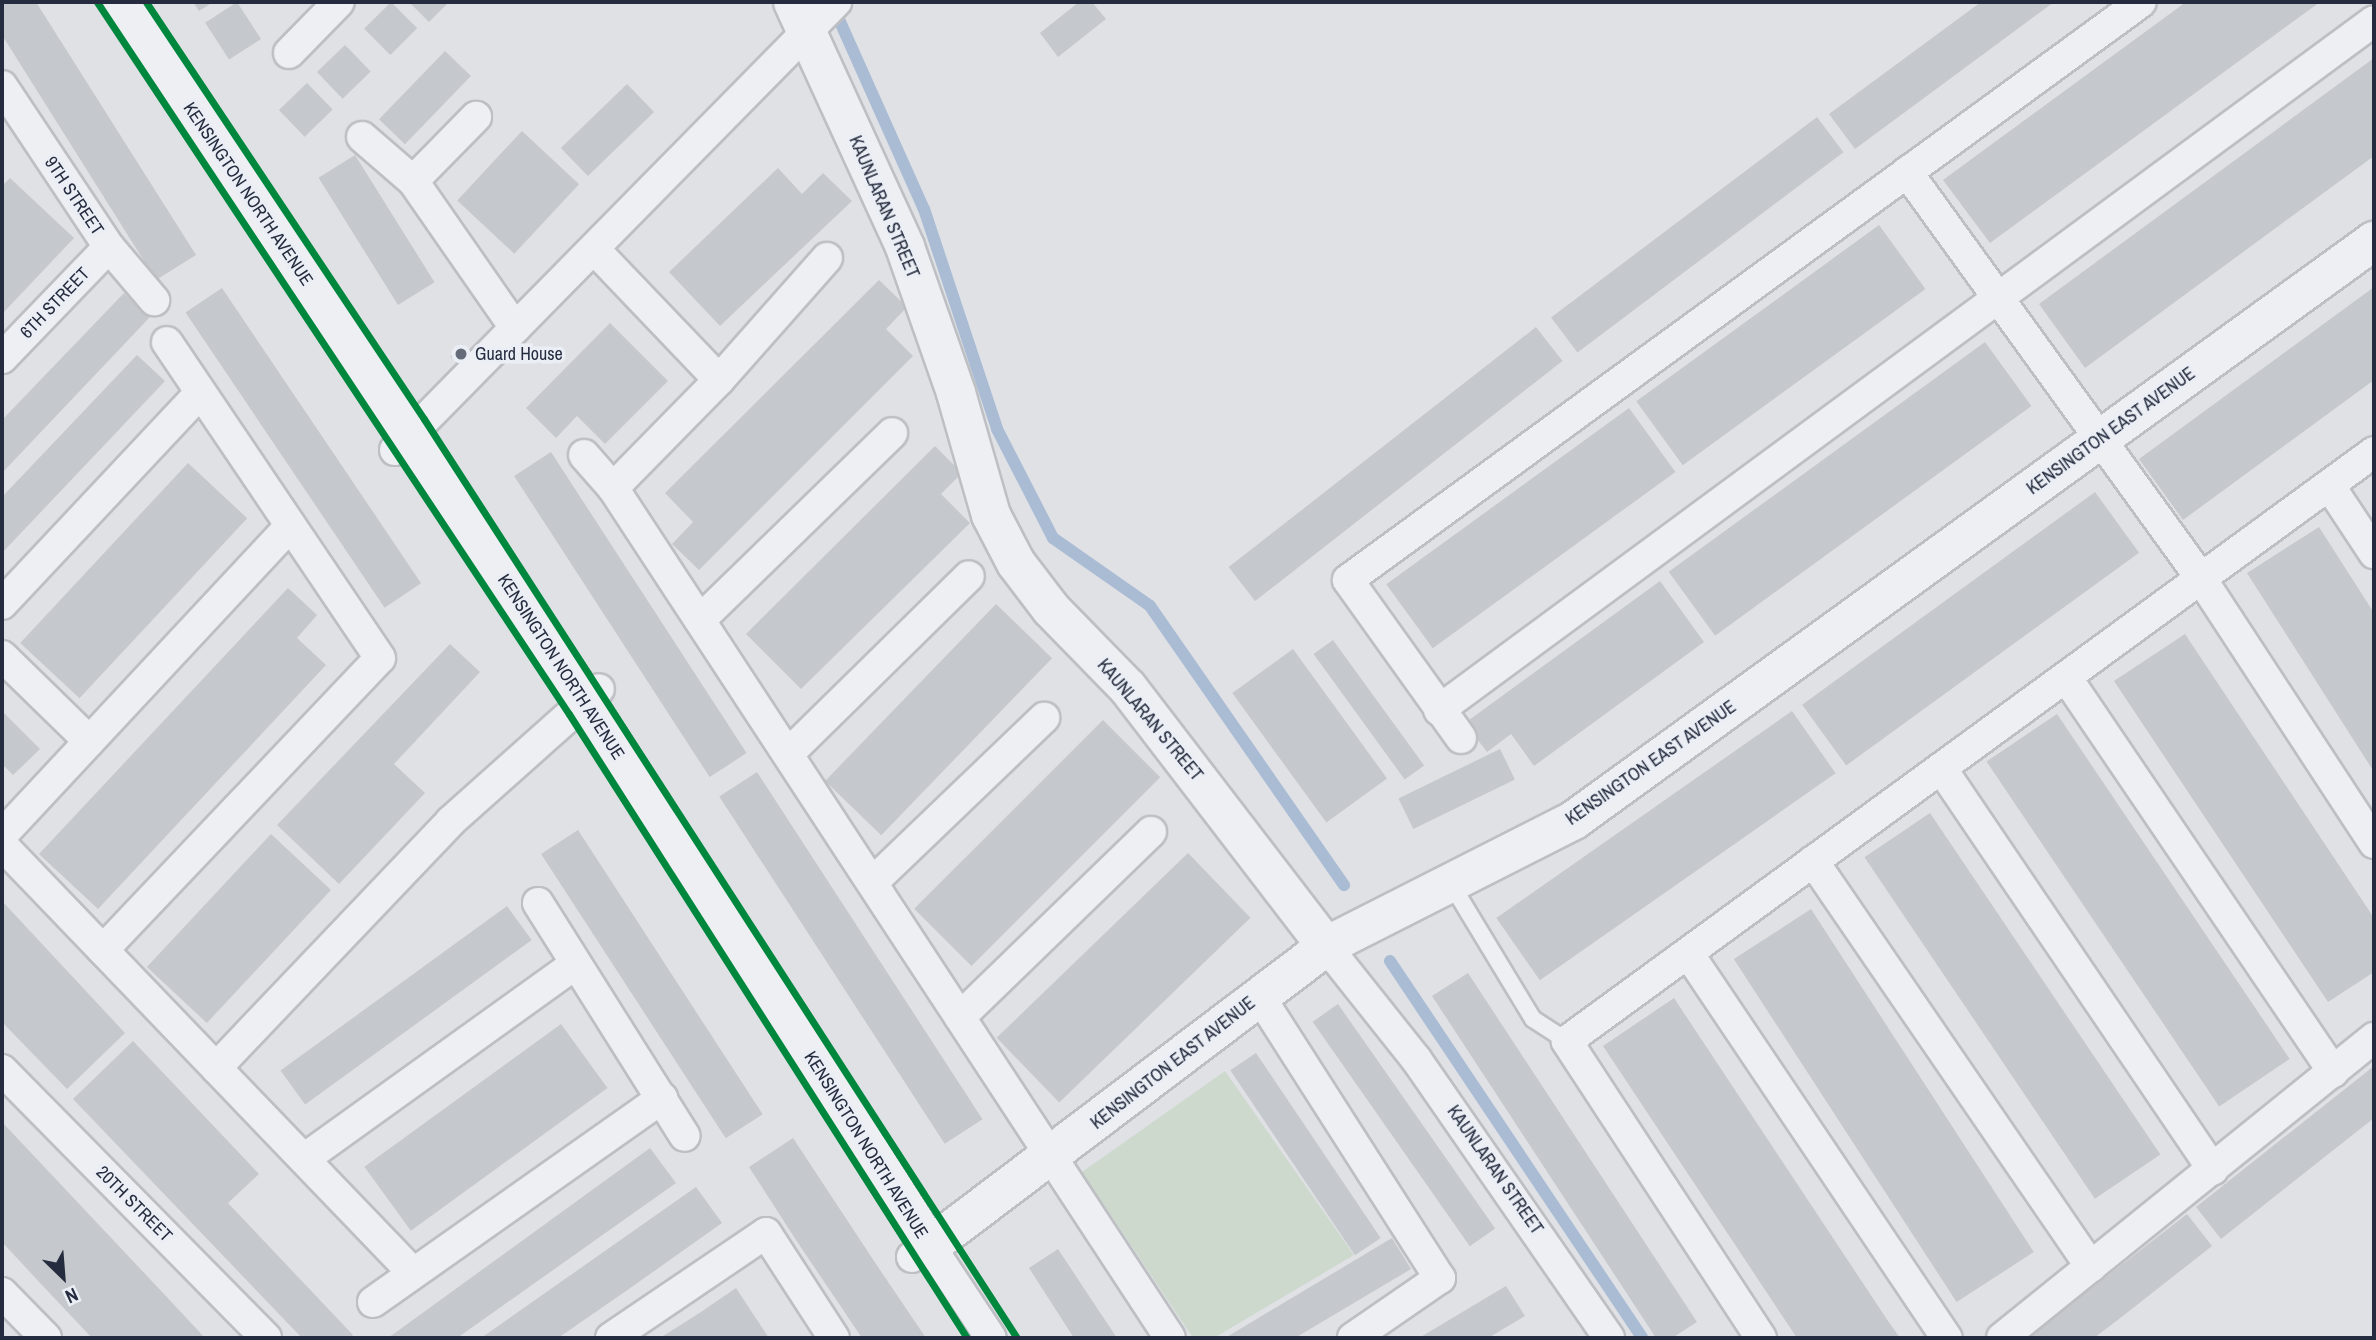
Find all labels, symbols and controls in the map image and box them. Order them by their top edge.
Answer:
street label: KENSINGTON NORTH AVENUE [178,98,318,290]
street label: KAUNLARAN STREET [844,133,924,281]
street label: 9TH STREET [40,153,108,239]
street label: 6TH STREET [16,263,94,343]
place label: Guard House [475,343,563,365]
marker: Guard House [453,346,469,362]
street label: KENSINGTON EAST AVENUE [2022,362,2200,500]
street label: KENSINGTON NORTH AVENUE [493,570,629,764]
street label: KAUNLARAN STREET [1093,655,1207,785]
street label: KENSINGTON EAST AVENUE [1561,696,1741,830]
street label: KENSINGTON EAST AVENUE [1086,992,1260,1134]
street label: KENSINGTON NORTH AVENUE [799,1047,933,1243]
street label: KAUNLARAN STREET [1442,1101,1548,1239]
street label: 20TH STREET [92,1162,176,1246]
north arrow [28,1242,98,1312]
text: N [61,1282,82,1310]

